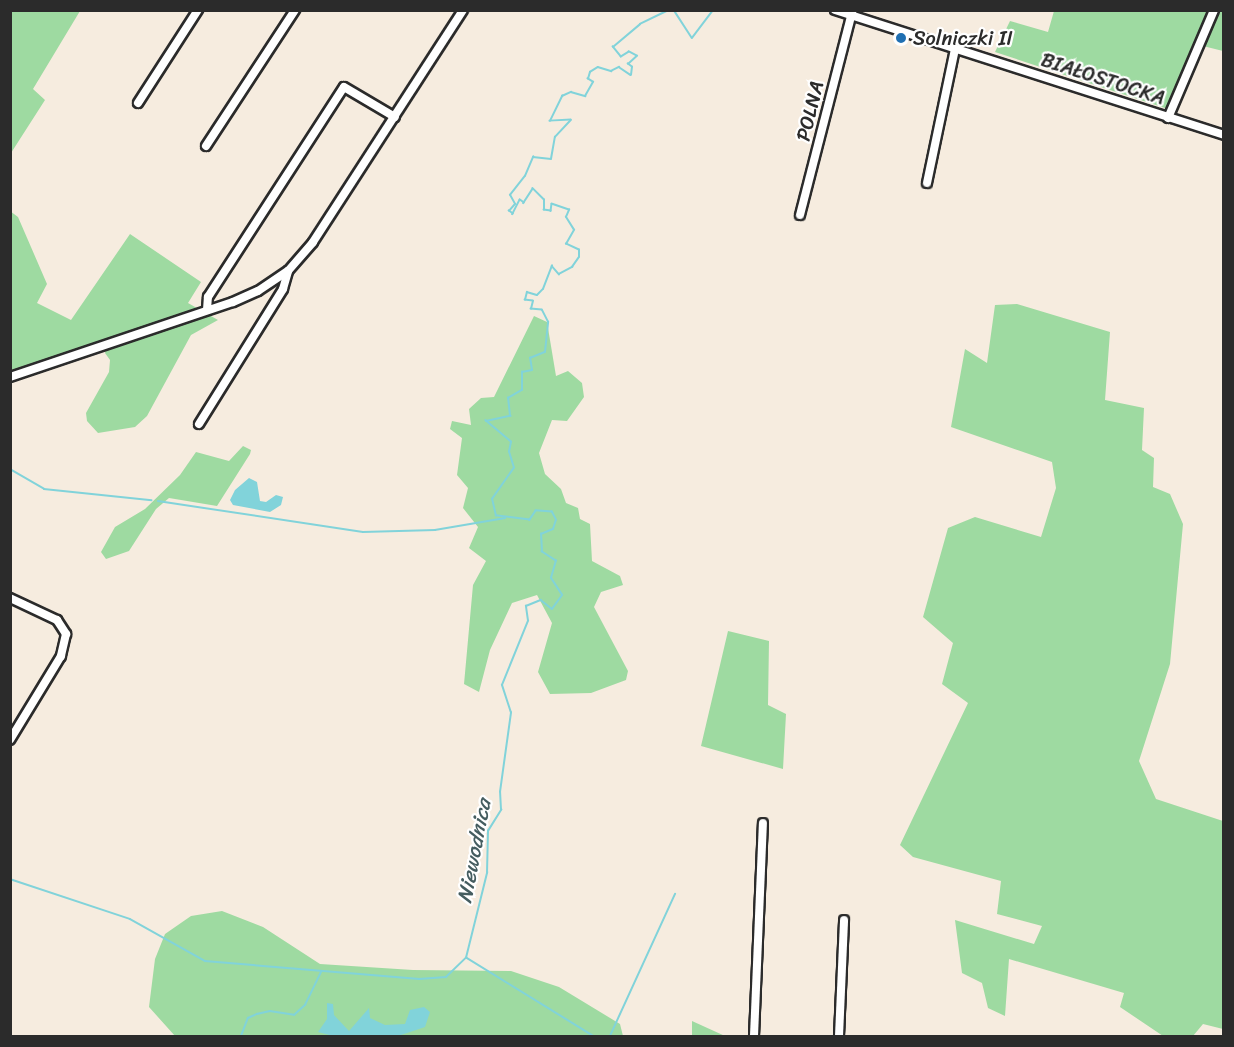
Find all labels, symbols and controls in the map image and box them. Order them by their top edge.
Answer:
place label: Solniczki II [913,26,1013,50]
marker: Solniczki II [894,31,908,45]
street label: BIAŁOSTOCKA [1038,48,1168,110]
street label: POLNA [791,78,829,144]
water label: Niewodnica [452,797,496,905]

